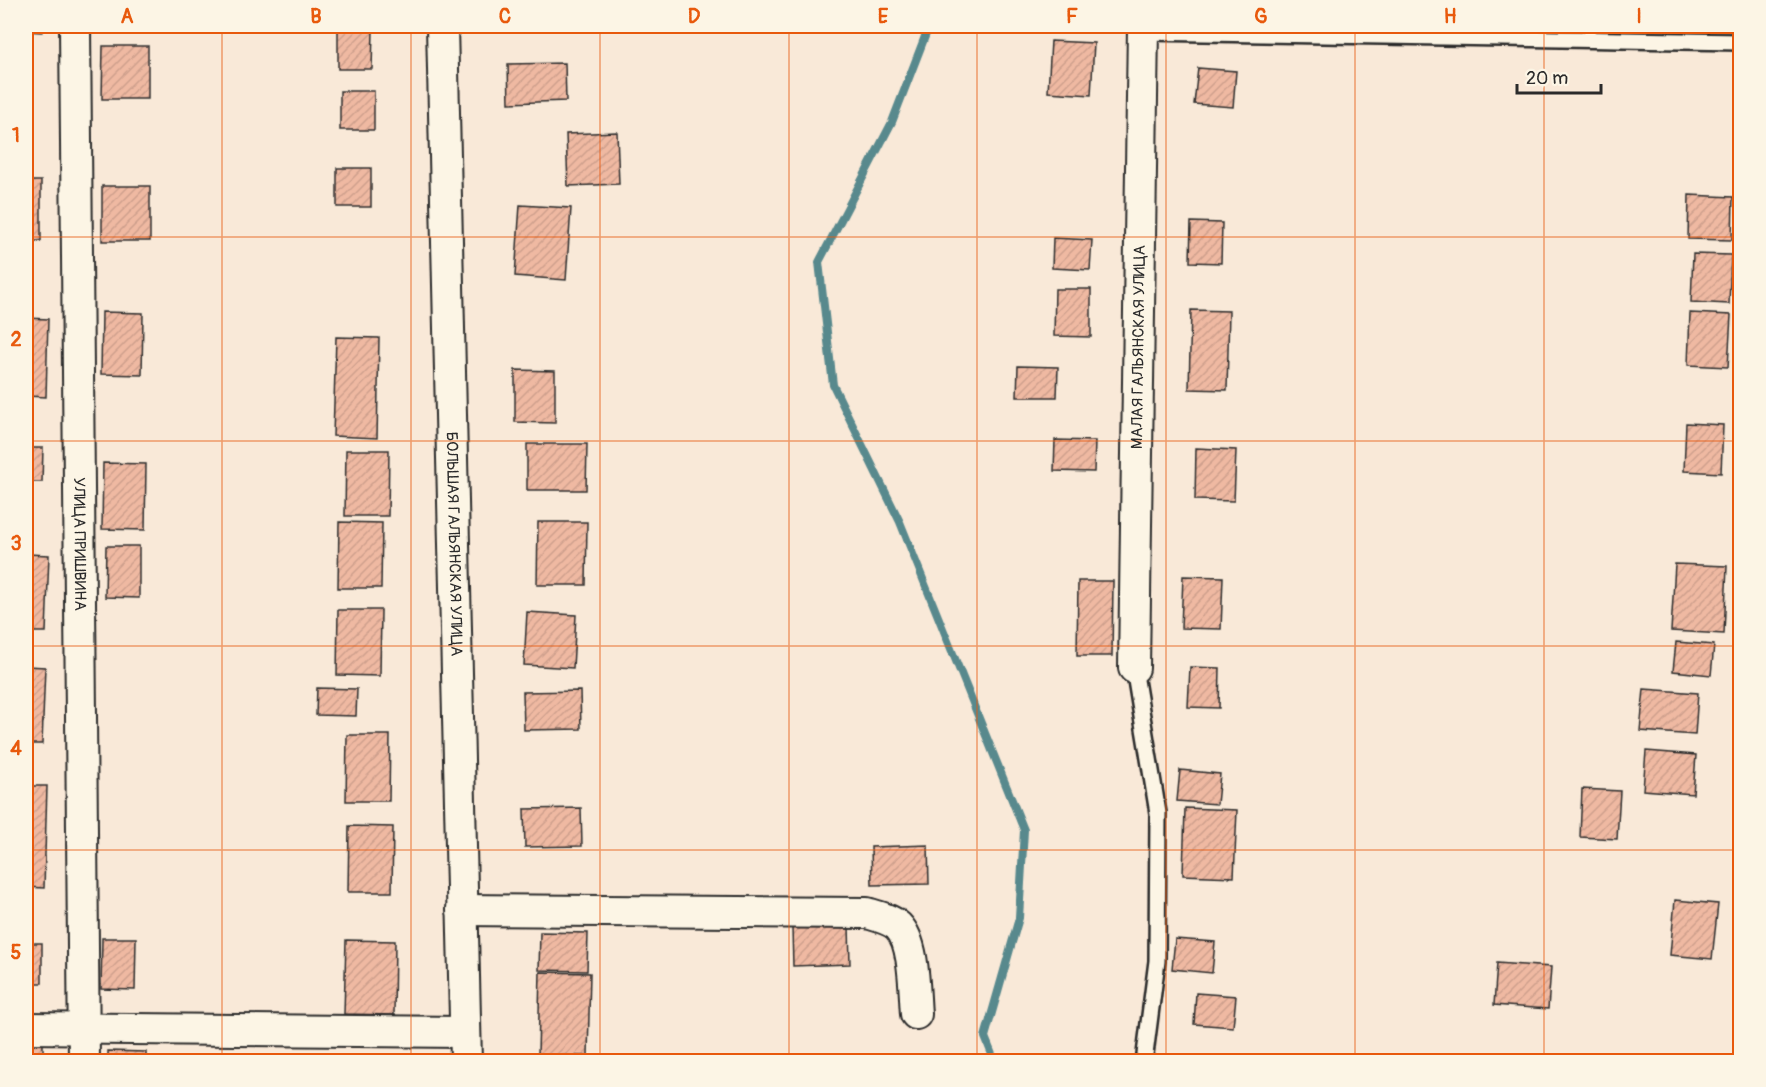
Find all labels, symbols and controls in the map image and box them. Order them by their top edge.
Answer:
text: A [121,4,134,29]
text: B [310,4,322,29]
text: C [499,4,511,29]
text: D [688,4,701,29]
text: E [878,4,889,29]
text: F [1066,4,1078,29]
text: G [1254,4,1268,29]
text: H [1444,4,1457,29]
text: I [1636,4,1642,29]
scale bar [1517,57,1601,95]
text: 20 m [1526,67,1568,90]
text: 1 [12,123,20,148]
street label: МАЛАЯ ГАЛЬЯНСКАЯ УЛИЦА [1127,245,1150,449]
text: 2 [10,327,22,352]
street label: БОЛЬШАЯ ГАЛЬЯНСКАЯ УЛИЦА [441,431,467,656]
street label: УЛИЦА ПРИШВИНА [69,477,90,611]
text: 3 [10,531,22,556]
text: 4 [10,736,22,761]
text: 5 [11,940,22,965]

